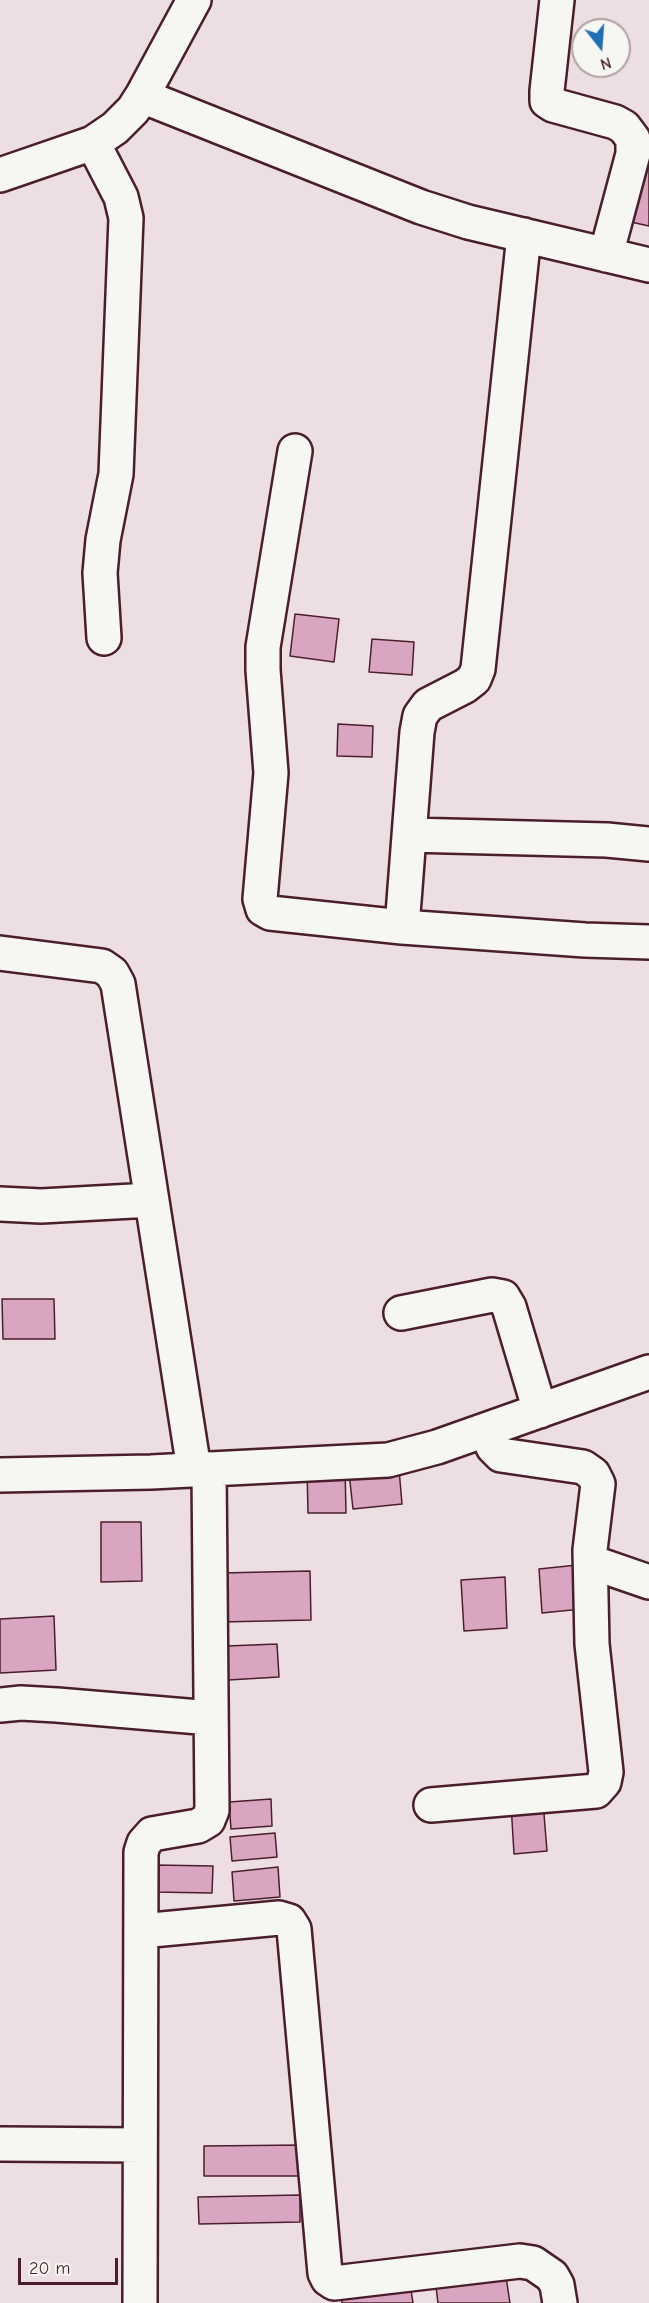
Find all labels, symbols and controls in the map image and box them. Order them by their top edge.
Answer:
north arrow [571,18,631,78]
text: N [598,53,613,73]
scale bar [21,2246,122,2284]
text: 20 m [29,2258,70,2279]

